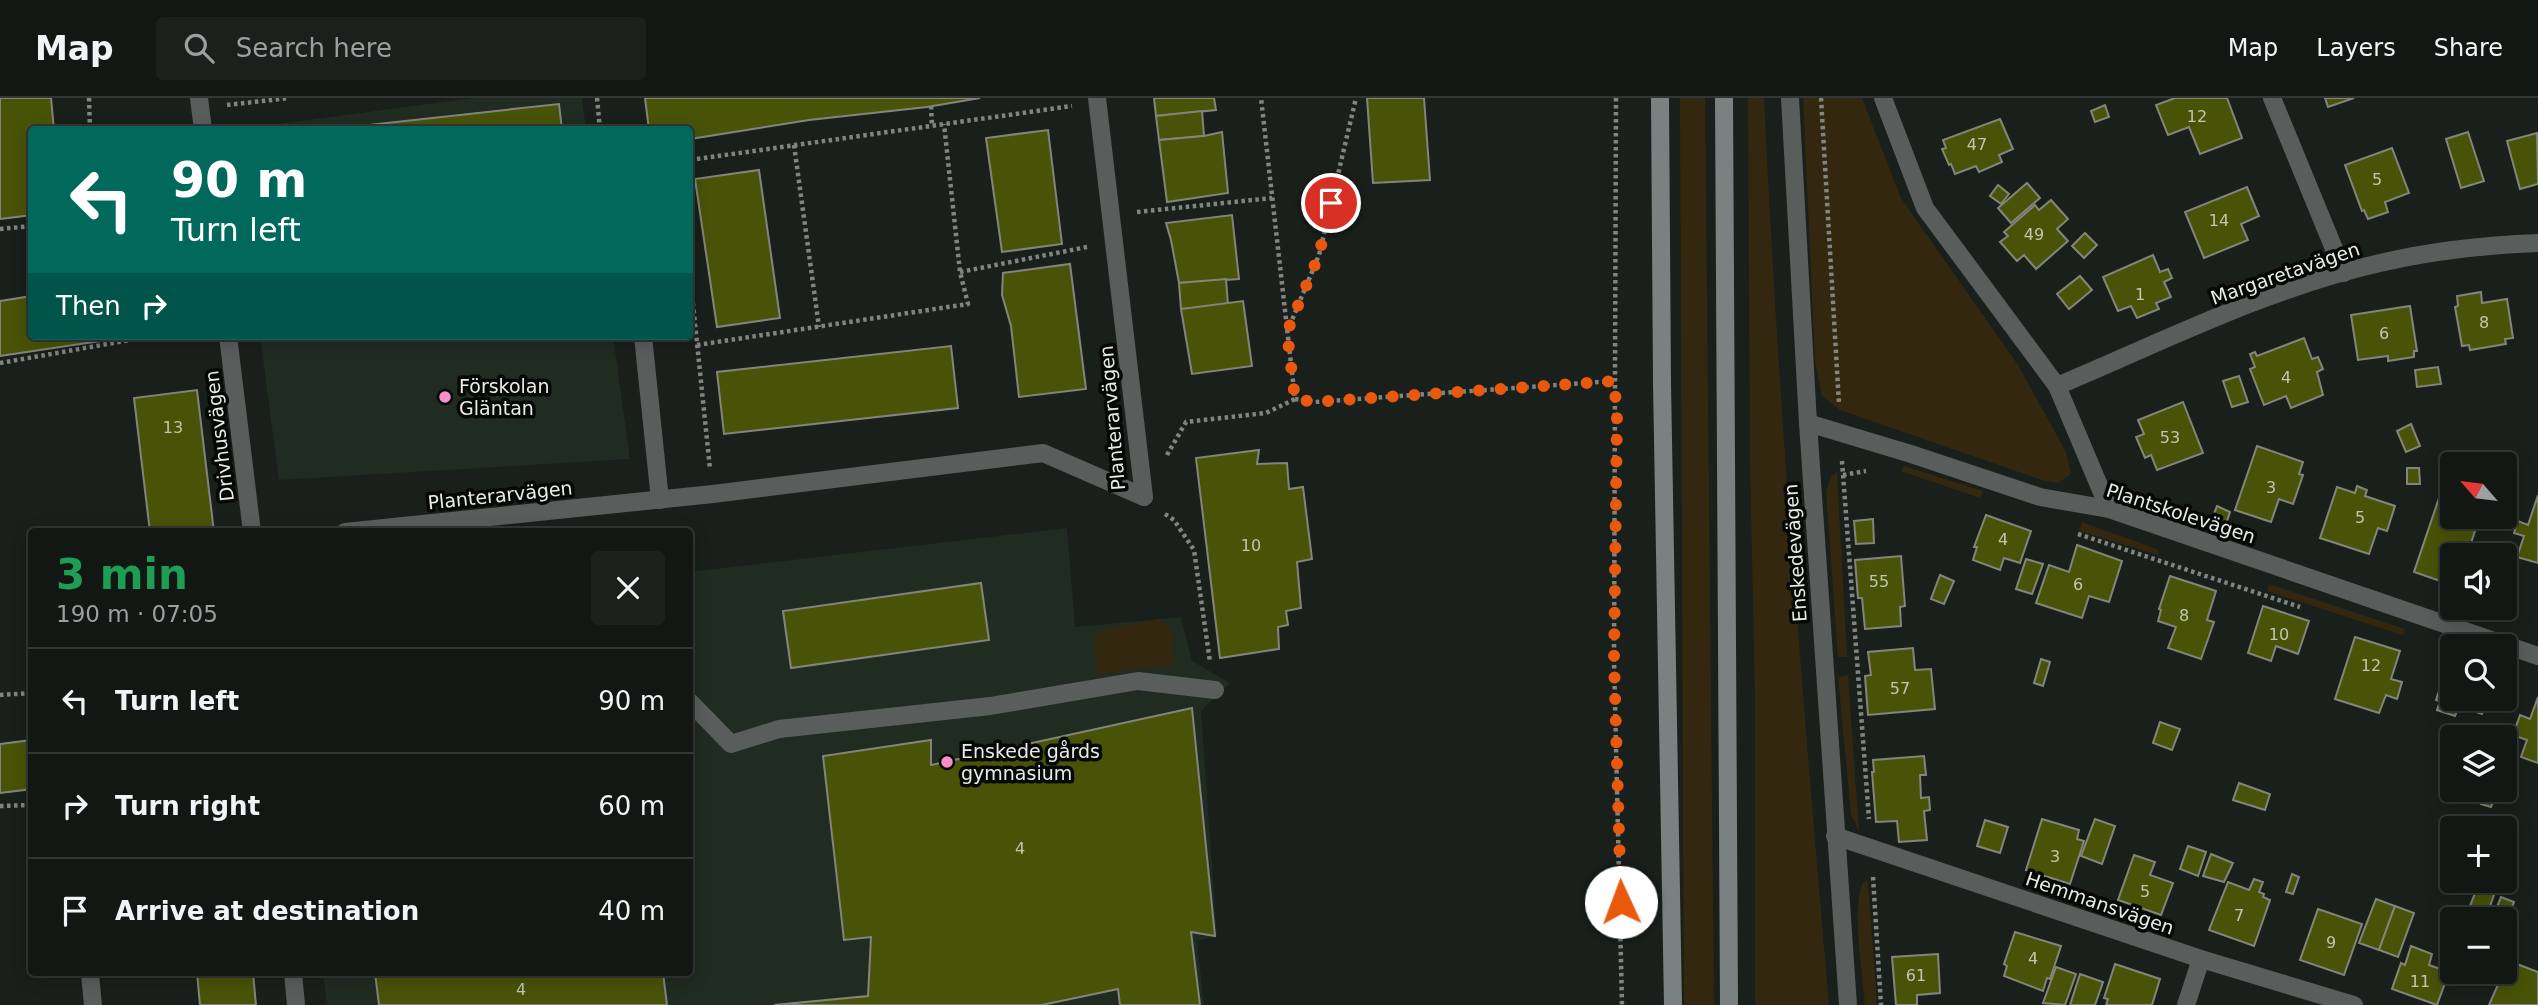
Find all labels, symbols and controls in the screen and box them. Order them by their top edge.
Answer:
search box [156,17,646,80]
text: Map [35,29,114,68]
icon: search [180,29,218,67]
text: Search here [236,33,392,63]
text: Map [2228,34,2278,62]
text: Layers [2316,34,2396,62]
text: Share [2434,34,2503,62]
house number: 12 [2187,107,2207,126]
house number: 47 [1967,135,1987,154]
text: 90 m [171,152,307,209]
icon: left [56,154,147,245]
house number: 5 [2372,170,2382,189]
pin [1301,173,1361,233]
icon: arrive [1312,184,1350,222]
text: Turn left [171,211,301,249]
house number: 14 [2209,211,2229,230]
house number: 49 [2024,225,2044,244]
street label: Margaretavägen [2208,237,2362,309]
house number: 1 [2135,285,2145,304]
icon: right [135,287,173,325]
text: Then [56,291,121,321]
house number: 8 [2479,313,2489,332]
house number: 6 [2379,324,2389,343]
street label: Planterarvägen [1095,345,1129,491]
house number: 4 [2281,368,2291,387]
street label: Drivhusvägen [200,369,238,503]
place label: Förskolan Gläntan [459,375,550,419]
marker: Förskolan Gläntan [437,389,453,405]
house number: 13 [163,418,183,437]
house number: 53 [2160,428,2180,447]
north arrow [2440,452,2516,528]
map controls [2440,452,2517,984]
street label: Planterarvägen [426,476,574,514]
house number: 3 [2266,478,2276,497]
street label: Plantskolevägen [2104,479,2258,547]
street label: Enskedevägen [1779,483,1811,623]
house number: 5 [2355,508,2365,527]
house number: 4 [1998,530,2008,549]
house number: 10 [1241,536,1261,555]
button: sound [2440,543,2517,620]
text: 3 min [56,550,188,599]
button: close [591,551,665,625]
house number: 55 [1869,572,1889,591]
house number: 6 [2073,575,2083,594]
text: 190 m · 07:05 [56,601,218,627]
house number: 8 [2179,606,2189,625]
house number: 10 [2269,625,2289,644]
button: search [2440,634,2517,711]
house number: 12 [2361,656,2381,675]
house number: 57 [1890,679,1910,698]
icon: left [56,682,94,720]
text: Turn left [115,686,239,716]
text: 90 m [598,686,665,716]
button: layers [2440,725,2517,802]
place label: Enskede gårds gymnasium [961,740,1100,784]
marker: Enskede gårds gymnasium [939,754,955,770]
icon: right [56,787,94,825]
text: Turn right [115,791,260,821]
text: 60 m [598,791,665,821]
button: + [2440,816,2517,893]
house number: 4 [1015,839,1025,858]
house number: 3 [2050,847,2060,866]
position arrow [1584,865,1658,939]
street label: Hemmansvägen [2023,867,2177,939]
house number: 5 [2140,882,2150,901]
icon: arrive [56,892,94,930]
text: Arrive at destination [115,896,419,926]
text: 40 m [598,896,665,926]
house number: 7 [2234,906,2244,925]
button: − [2440,907,2517,984]
house number: 9 [2326,933,2336,952]
house number: 4 [2028,949,2038,968]
house number: 61 [1906,966,1926,985]
house number: 11 [2410,972,2430,991]
house number: 4 [516,980,526,999]

